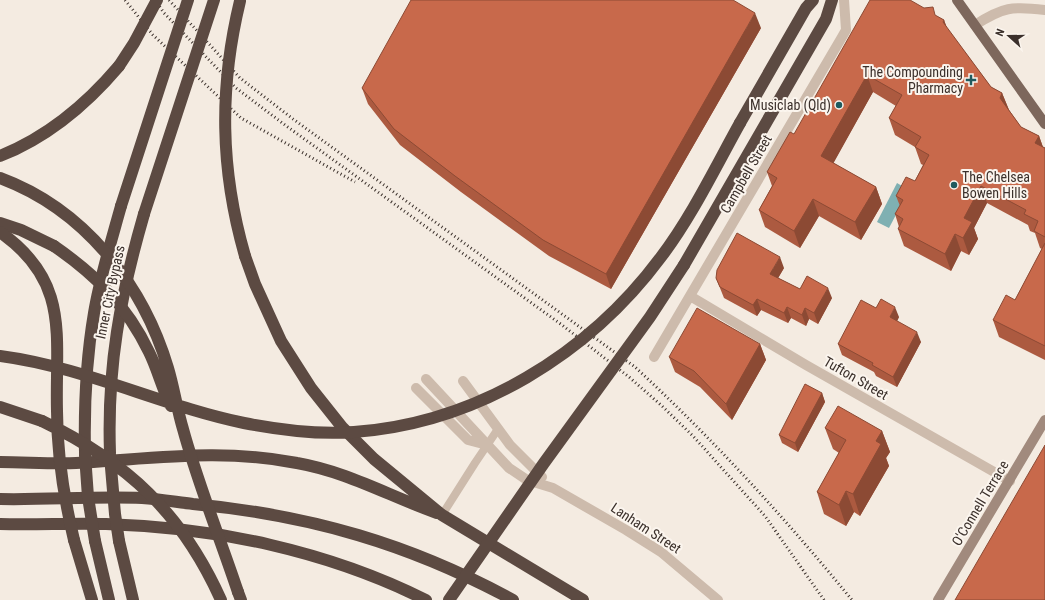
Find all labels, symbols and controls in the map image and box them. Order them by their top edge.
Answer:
north arrow [989,16,1029,56]
text: N [993,27,1007,38]
place label: The Compounding Pharmacy [862,64,963,96]
marker: The Compounding Pharmacy [966,75,976,85]
place label: Musiclab (Qld) [750,97,831,114]
marker: Musiclab (Qld) [834,100,844,110]
street label: Campbell Street [717,132,775,216]
place label: The Chelsea Bowen Hills [962,169,1030,201]
marker: The Chelsea Bowen Hills [949,180,959,190]
street label: Inner City Bypass [92,244,128,340]
street label: Tufton Street [821,353,891,403]
street label: O'Connell Terrace [948,457,1012,548]
street label: Lanham Street [608,499,684,557]

